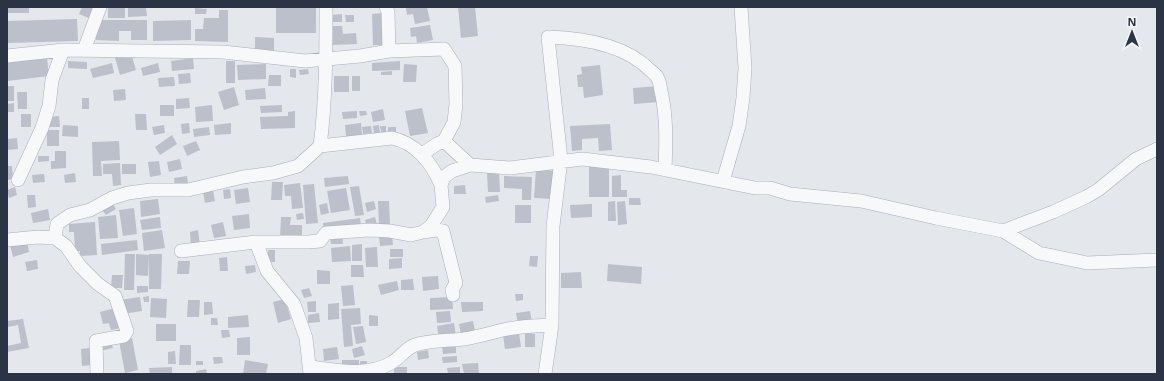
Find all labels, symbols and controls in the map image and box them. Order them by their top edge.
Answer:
north arrow [1112,12,1152,52]
text: N [1128,14,1136,29]

